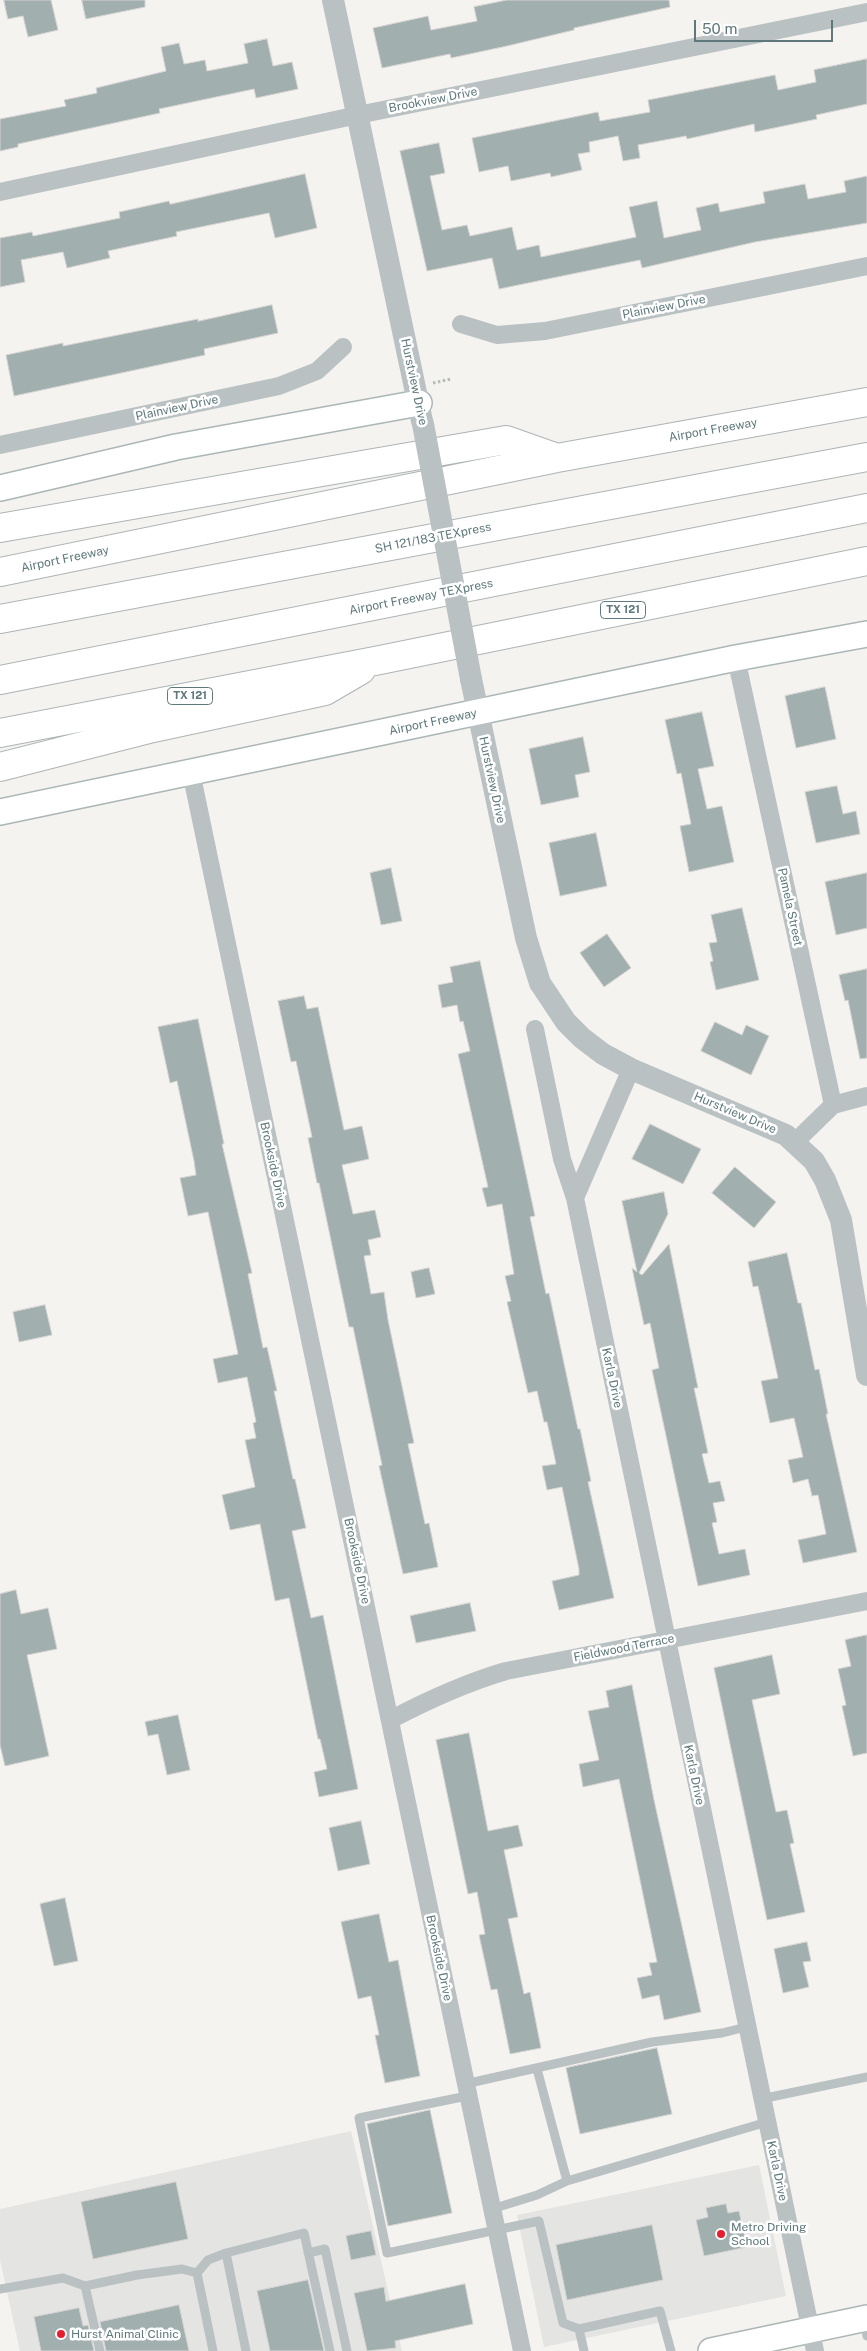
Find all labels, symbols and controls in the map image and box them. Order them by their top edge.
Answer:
scale bar [697,10,836,42]
text: 50 m [702,20,737,37]
street label: Brookview Drive [388,84,478,116]
street label: Plainview Drive [621,292,707,322]
street label: Hurstview Drive [398,337,430,427]
street label: Plainview Drive [134,392,220,424]
street label: Airport Freeway [668,415,758,445]
street label: SH 121/183 TEXpress [374,520,492,556]
street label: Airport Freeway [20,543,110,575]
street label: Airport Freeway TEXpress [348,576,494,618]
road number: TX 121 [600,602,646,618]
road number: TX 121 [168,688,212,704]
street label: Airport Freeway [388,706,478,738]
street label: Hurstview Drive [476,735,508,825]
street label: Pamela Street [775,867,805,947]
street label: Hurstview Drive [692,1089,778,1137]
street label: Brookside Drive [257,1121,289,1209]
street label: Karla Drive [599,1347,625,1409]
street label: Brookside Drive [341,1517,373,1605]
street label: Fieldwood Terrace [572,1631,676,1665]
street label: Karla Drive [681,1744,707,1806]
street label: Brookside Drive [423,1914,455,2002]
street label: Karla Drive [764,2140,790,2202]
place label: Metro Driving School [731,2220,807,2248]
marker: Metro Driving School [715,2228,727,2240]
place label: Hurst Animal Clinic [71,2327,179,2341]
marker: Hurst Animal Clinic [55,2328,67,2340]

